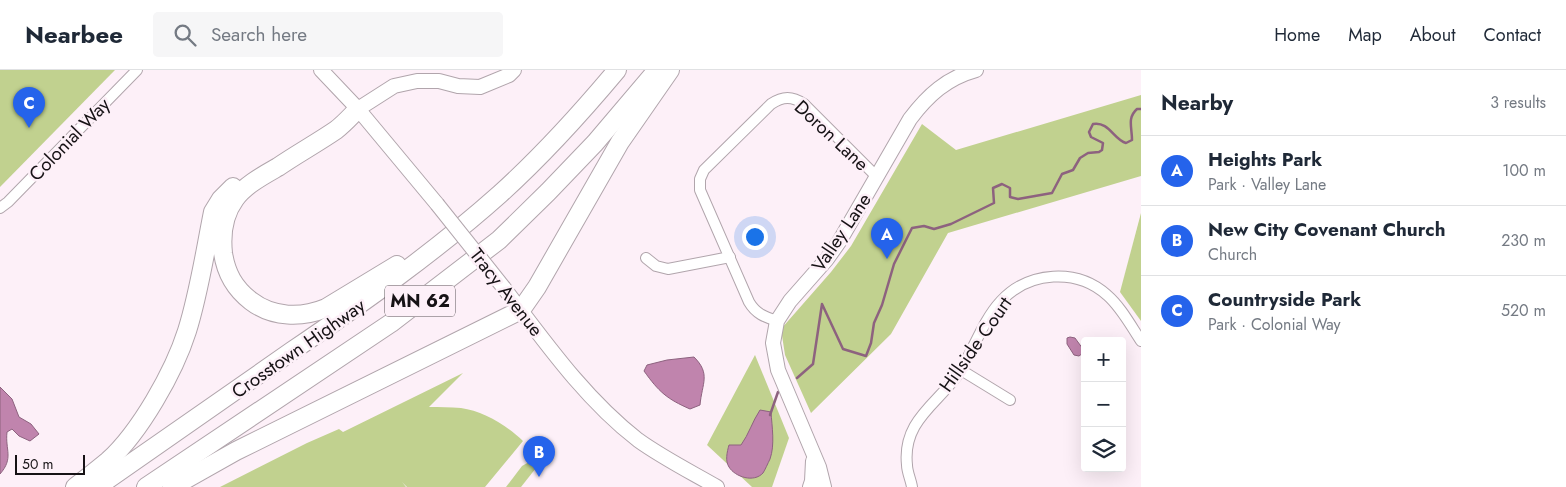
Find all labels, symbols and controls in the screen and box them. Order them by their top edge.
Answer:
search box [153,12,503,57]
text: Nearbee [25,17,123,52]
icon: search [171,21,199,49]
text: Search here [211,21,307,48]
text: Home [1274,22,1320,48]
text: Map [1348,22,1382,48]
text: About [1410,22,1455,48]
text: Contact [1483,22,1541,48]
pin: C [13,87,45,128]
text: Nearby [1161,88,1233,118]
text: 3 results [1490,91,1546,114]
street label: Colonial Way [24,93,114,185]
street label: Doron Lane [788,94,875,177]
text: Heights Park [1208,146,1322,173]
text: A [1171,159,1183,182]
text: 100 m [1502,159,1546,182]
text: Park · Valley Lane [1208,173,1326,196]
street label: Valley Lane [805,187,878,277]
text: New City Covenant Church [1208,216,1446,243]
pin: A [871,218,903,259]
your location [742,224,768,250]
text: B [1172,229,1182,252]
text: 230 m [1501,229,1546,252]
street label: Tracy Avenue [464,243,550,342]
text: Church [1208,243,1257,266]
road number: MN 62 [385,286,455,317]
text: Countryside Park [1208,286,1361,313]
street label: Hillside Court [933,291,1018,397]
street label: Crosstown Highway [226,292,371,405]
text: C [1171,299,1183,322]
text: 520 m [1501,299,1546,322]
text: Park · Colonial Way [1208,313,1341,336]
map controls [1081,337,1126,472]
button: + [1081,337,1126,382]
button: − [1081,382,1126,427]
button: layers [1081,427,1126,472]
pin: B [523,436,555,477]
scale bar [15,452,85,475]
text: 50 m [22,454,53,474]

